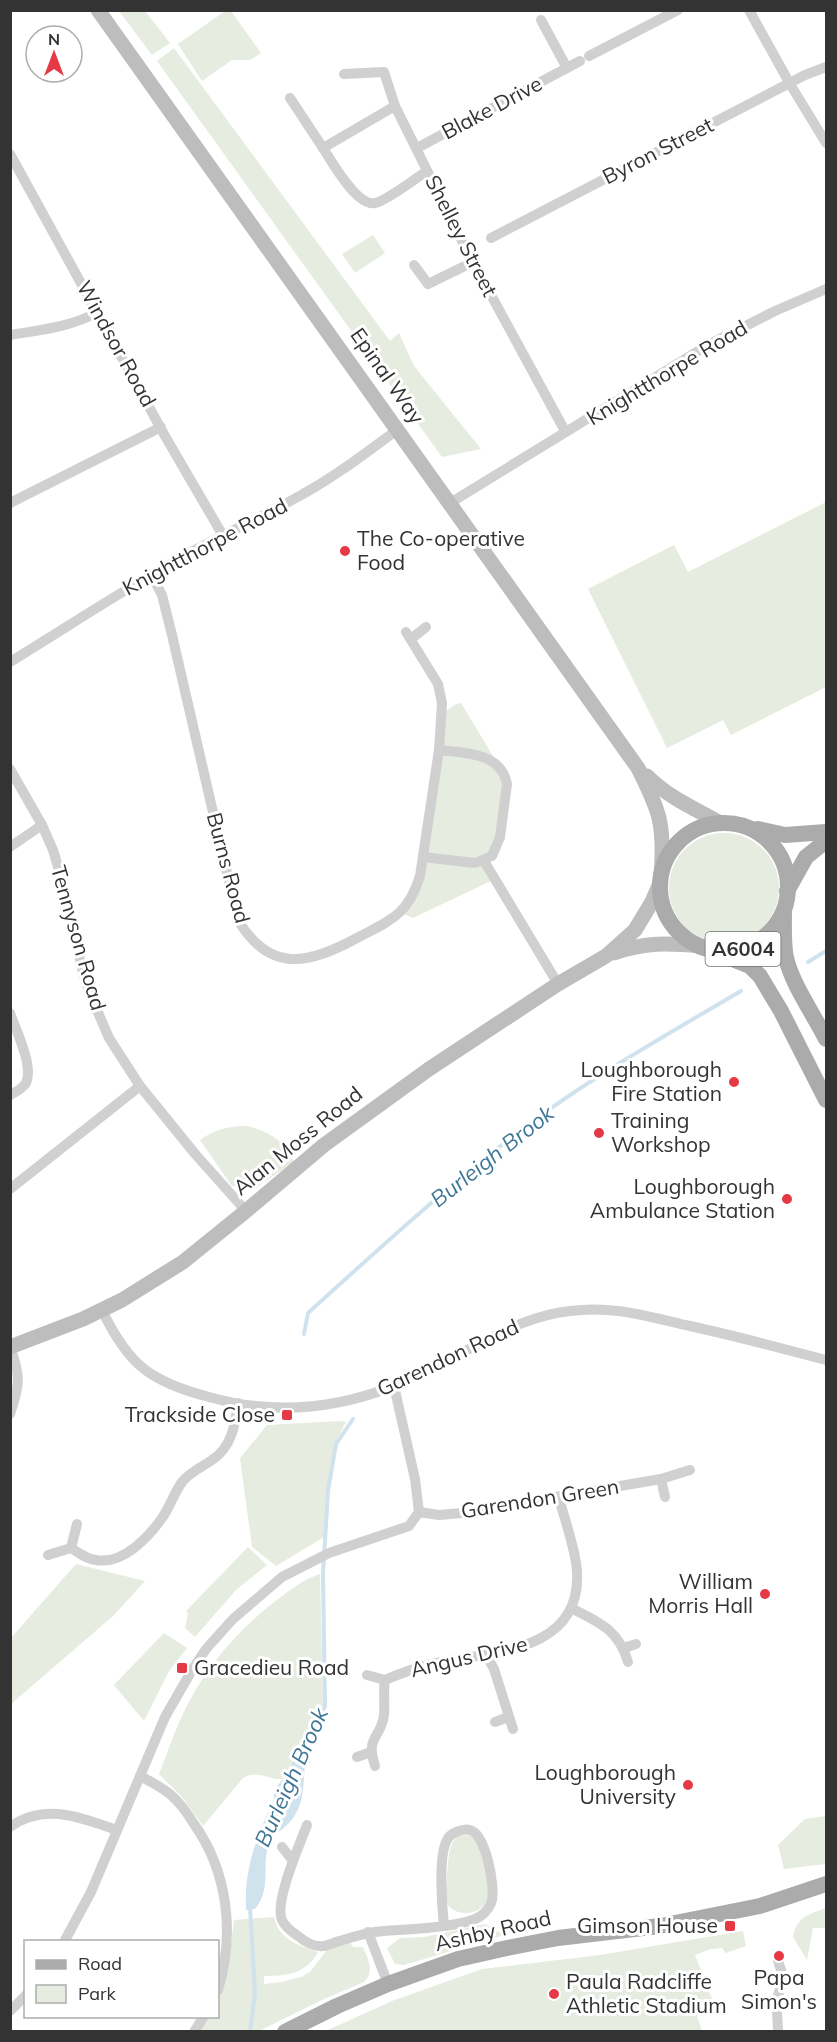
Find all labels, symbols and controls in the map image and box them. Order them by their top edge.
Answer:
north arrow [24,24,84,84]
text: N [48,29,60,49]
street label: Blake Drive [437,70,546,144]
street label: Byron Street [598,111,717,189]
street label: Shelley Street [420,170,504,301]
street label: Windsor Road [72,276,162,411]
street label: Knightthorpe Road [581,314,752,430]
street label: Epinal Way [345,322,430,428]
street label: Knightthorpe Road [118,492,291,601]
place label: The Co-operative Food [357,525,525,575]
marker: The Co-operative Food [338,544,352,558]
street label: Burns Road [202,809,256,926]
street label: Tennyson Road [46,862,112,1013]
road number: A6004 [706,932,780,966]
place label: Loughborough Fire Station [580,1056,722,1106]
marker: Loughborough Fire Station [727,1075,741,1089]
street label: Alan Moss Road [228,1080,367,1200]
water label: Burleigh Brook [425,1099,560,1213]
place label: Training Workshop [611,1107,711,1157]
marker: Training Workshop [592,1126,606,1140]
place label: Loughborough Ambulance Station [590,1173,775,1223]
marker: Loughborough Ambulance Station [780,1192,794,1206]
street label: Garendon Road [373,1313,522,1401]
place label: Trackside Close [125,1401,275,1427]
marker: Trackside Close [280,1408,294,1422]
street label: Garendon Green [459,1473,621,1523]
place label: William Morris Hall [648,1568,753,1618]
marker: William Morris Hall [758,1587,772,1601]
street label: Angus Drive [408,1630,530,1682]
place label: Gracedieu Road [194,1654,349,1680]
marker: Gracedieu Road [175,1661,189,1675]
water label: Burleigh Brook [248,1703,334,1851]
place label: Loughborough University [534,1759,676,1809]
marker: Loughborough University [681,1778,695,1792]
street label: Ashby Road [432,1904,553,1956]
place label: Gimson House [577,1912,718,1938]
marker: Gimson House [723,1919,737,1933]
legend [24,1940,219,2018]
marker: Papa Simon's [772,1949,786,1963]
text: Road [78,1952,122,1975]
place label: Papa Simon's [741,1964,817,2014]
place label: Paula Radcliffe Athletic Stadium [566,1968,727,2018]
text: Park [78,1982,117,2005]
marker: Paula Radcliffe Athletic Stadium [547,1987,561,2001]

